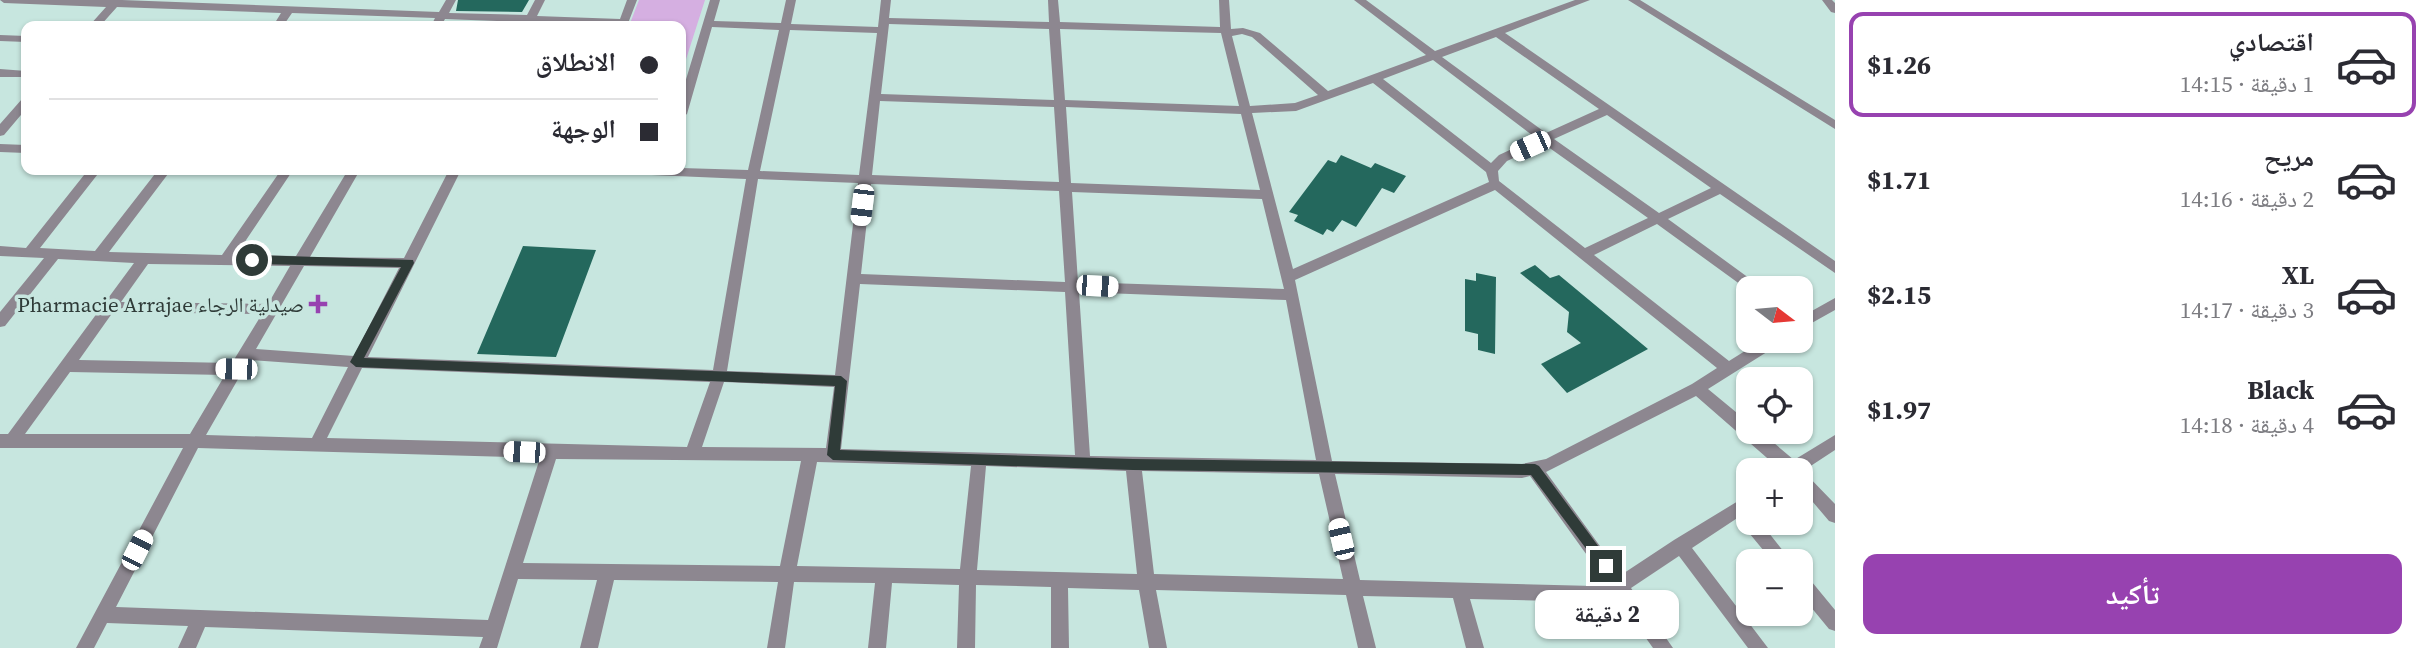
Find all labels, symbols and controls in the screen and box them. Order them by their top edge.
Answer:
text: اقتصادي [2229,24,2314,60]
icon: car [2335,33,2398,96]
text: الانطلاق [536,44,616,80]
text: $1.26 [1867,47,1931,83]
text: 1 دقيقة · 14:15 [2180,68,2314,100]
text: الوجهة [551,111,616,147]
car [1507,128,1554,164]
text: مريح [2264,139,2314,175]
icon: car [2335,148,2398,211]
text: $1.71 [1867,162,1931,198]
car [850,183,875,227]
text: 2 دقيقة · 14:16 [2180,183,2314,215]
route start [236,244,268,276]
text: XL [2282,257,2314,293]
icon: car [2335,263,2398,326]
car [1076,274,1119,298]
north arrow [1736,276,1813,354]
map controls [1736,276,1813,626]
text: $2.15 [1867,277,1931,313]
place label: Pharmacie Arrajae صيدلية الرجاء [17,290,304,319]
text: 3 دقيقة · 14:17 [2180,294,2314,326]
marker: Pharmacie Arrajae صيدلية الرجاء [310,296,326,312]
car [215,358,258,380]
button: locate [1736,367,1813,444]
text: Black [2247,372,2314,408]
icon: car [2335,378,2398,441]
text: $1.97 [1867,392,1931,428]
text: 4 دقيقة · 14:18 [2180,409,2314,441]
car [503,441,546,463]
button: + [1736,458,1813,535]
car [1327,516,1356,562]
car [119,527,156,573]
button: − [1736,549,1813,626]
route end [1590,550,1622,582]
button: تأكيد [1863,554,2402,634]
callout: 2 دقيقة [1534,590,1678,640]
text: 2 دقيقة [1574,598,1640,630]

